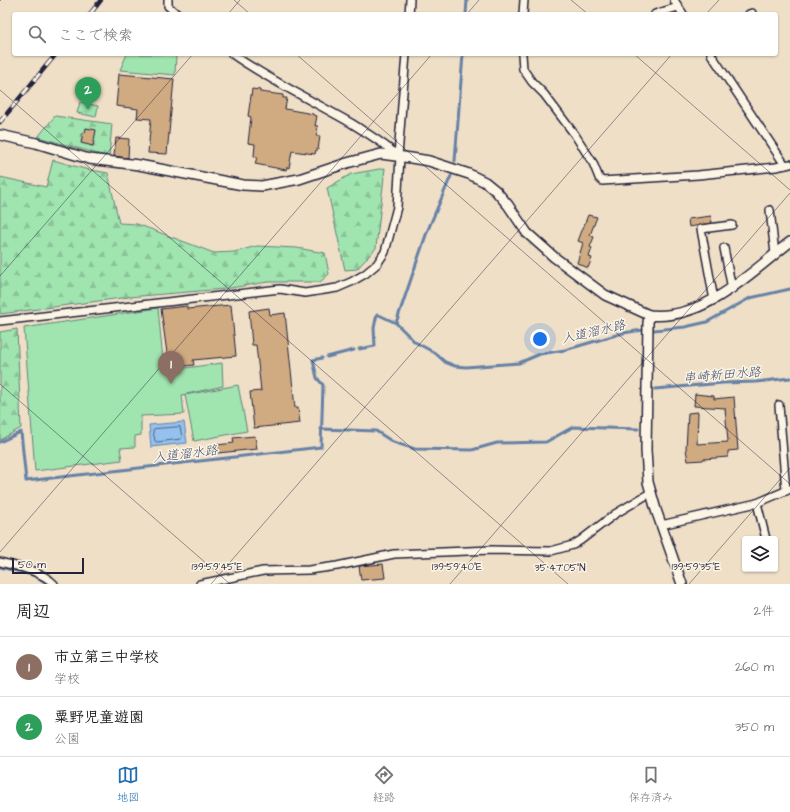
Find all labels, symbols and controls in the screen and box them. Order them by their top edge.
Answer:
search box [12,12,778,56]
icon: search [26,23,48,45]
text: ここで検索 [58,25,133,46]
pin: 2 [75,77,101,110]
water label: 入道溜水路 [560,316,628,348]
your location [530,329,550,349]
pin: 1 [158,351,184,384]
water label: 串崎新田水路 [682,363,763,387]
water label: 入道溜水路 [152,441,219,467]
map controls [742,536,778,572]
button: layers [742,536,778,572]
scale bar [12,556,84,575]
text: 50 m [18,557,46,572]
text: 139°59'45"E [192,560,242,574]
text: 139°59'40"E [432,560,482,574]
text: 139°59'35"E [671,560,721,574]
text: 35°47'05"N [535,561,585,575]
text: 周辺 [16,600,50,624]
text: 2件 [754,602,774,620]
text: 市立第三中学校 [54,647,159,668]
text: 1 [28,658,30,676]
text: 260 m [735,658,774,676]
text: 学校 [54,670,80,688]
text: 粟野児童遊園 [54,707,144,728]
text: 2 [25,718,33,736]
text: 350 m [735,718,774,736]
text: 公園 [54,730,80,748]
tab: 地図 [117,764,139,805]
tab: 経路 [373,764,395,805]
tab: 保存済み [629,764,673,805]

